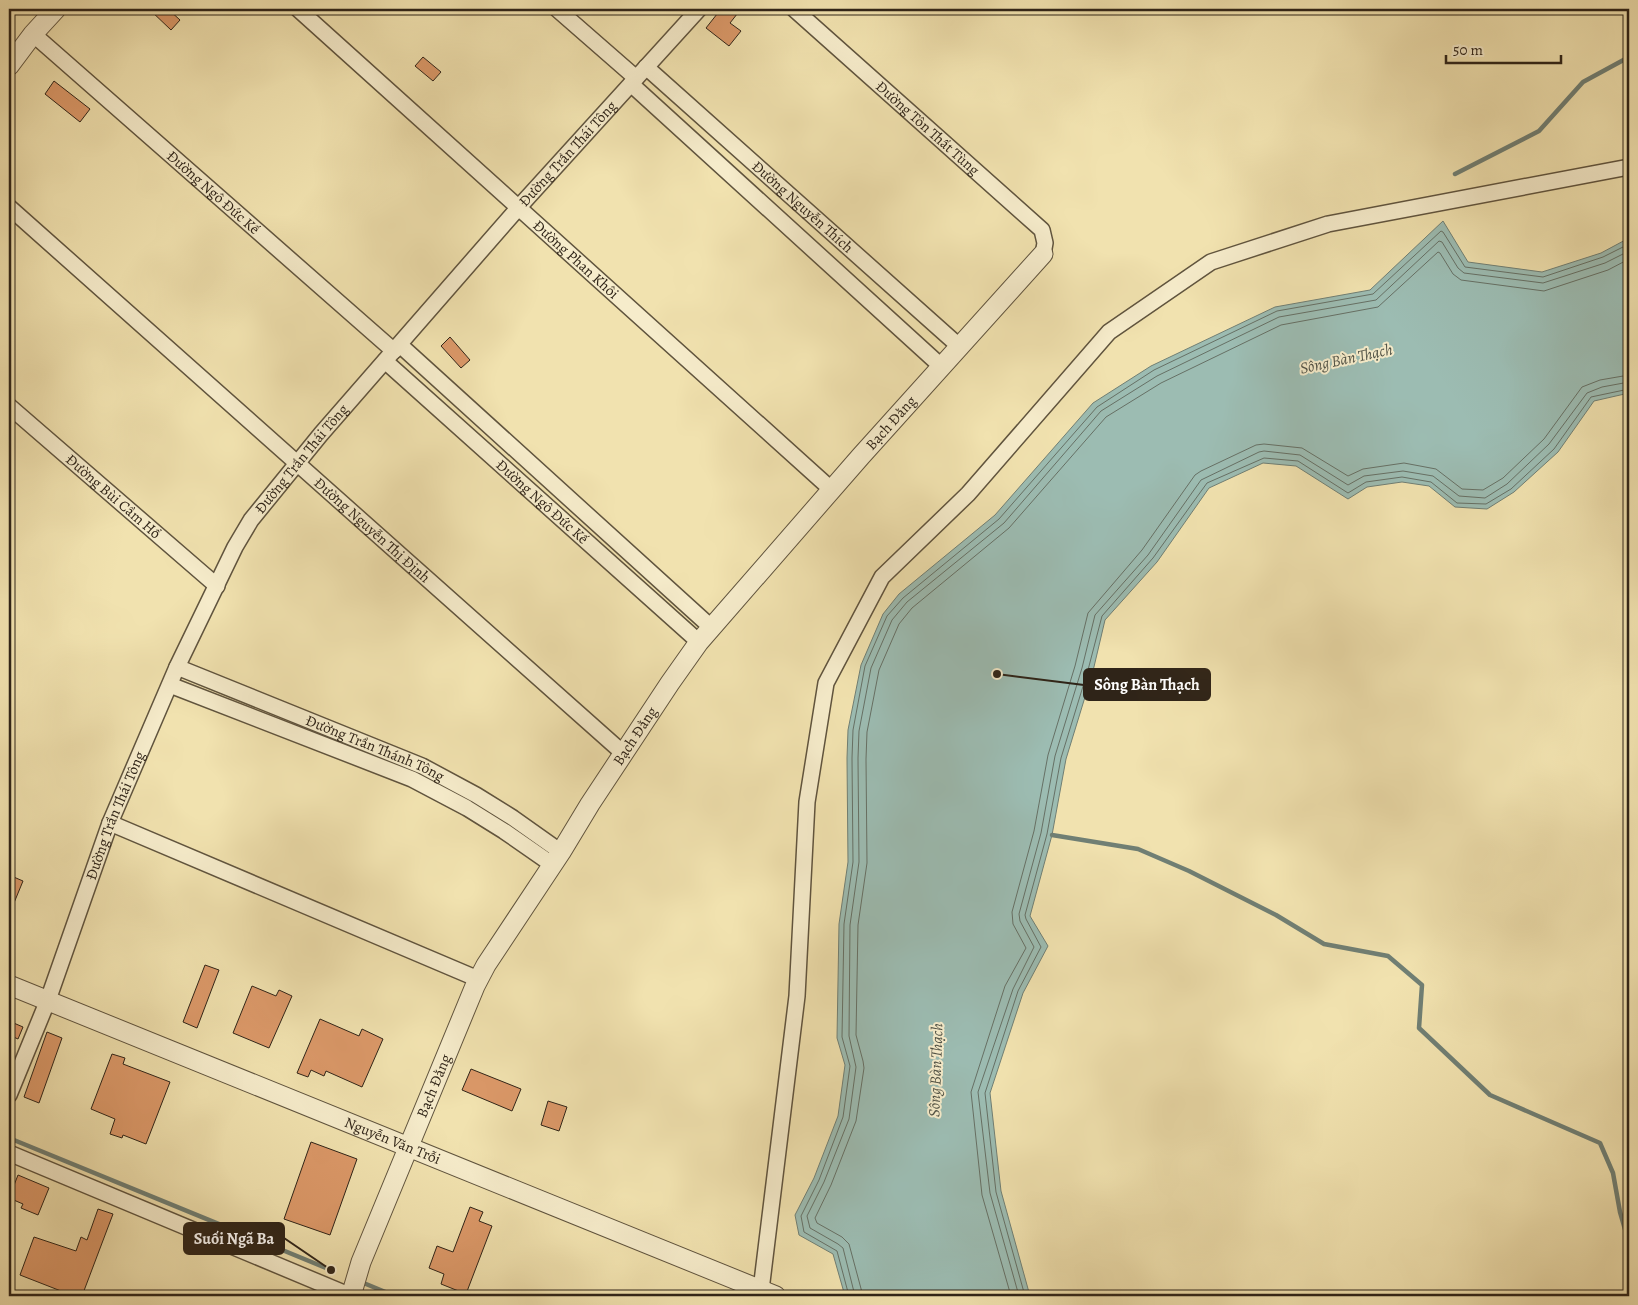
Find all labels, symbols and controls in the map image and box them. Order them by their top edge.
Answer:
scale bar [1446,32,1560,64]
text: 50 m [1453,40,1483,60]
street label: Đường Tôn Thất Tùng [871,76,984,180]
street label: Đường Trần Thái Tông [514,96,621,211]
street label: Đường Ngô Đức Kế [162,146,264,239]
street label: Đường Nguyễn Thích [748,156,858,257]
street label: Đường Phan Khôi [529,215,623,303]
water label: Sông Bàn Thạch [1298,338,1395,380]
street label: Bạch Đằng [861,391,921,454]
street label: Đường Trần Thái Tông [250,399,353,518]
street label: Đường Bùi Cầm Hổ [61,449,165,543]
street label: Đường Ngô Đức Kế [492,455,593,549]
street label: Đường Nguyễn Thị Định [310,473,435,587]
callout: Sông Bàn Thạch [1084,669,1210,700]
text: Sông Bàn Thạch [1094,674,1200,696]
street label: Bạch Đằng [608,702,662,769]
street label: Đường Trần Thánh Tông [303,710,448,786]
street label: Đường Trần Thái Tông [81,748,150,883]
water label: Sông Bàn Thạch [923,1022,949,1118]
street label: Bạch Đằng [412,1051,456,1121]
street label: Nguyễn Văn Trỗi [342,1112,444,1169]
callout: Suối Ngã Ba [184,1223,284,1254]
text: Suối Ngã Ba [194,1228,275,1250]

